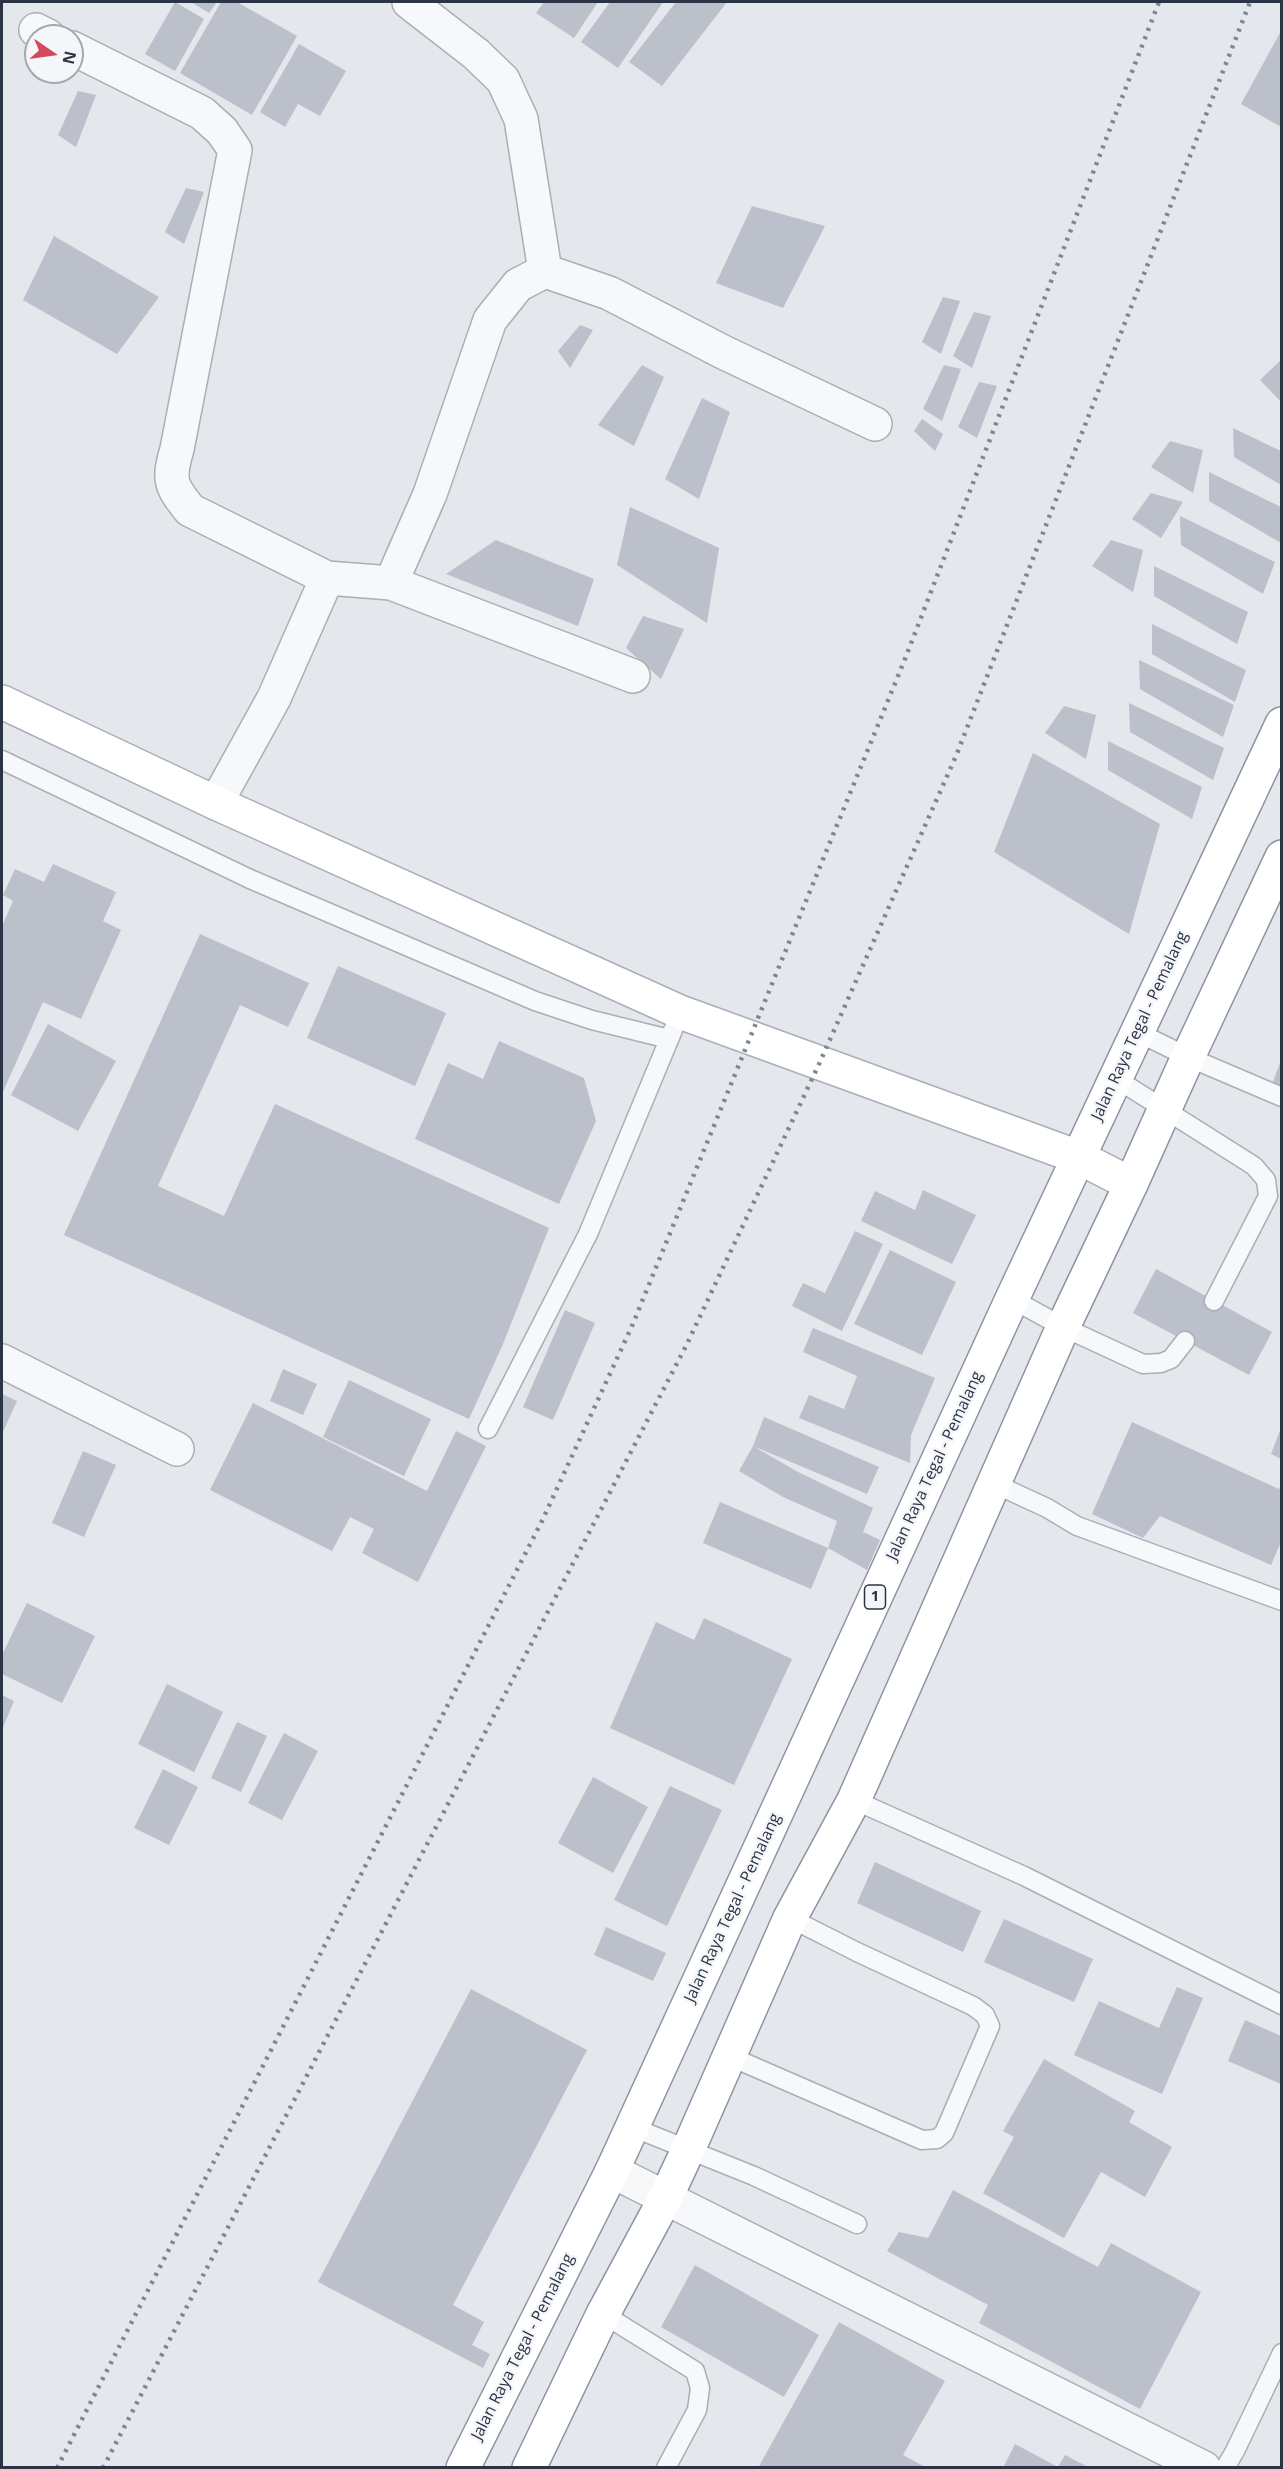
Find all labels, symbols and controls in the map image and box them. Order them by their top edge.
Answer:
north arrow [24,24,84,84]
text: N [57,49,82,66]
street label: Jalan Raya Tegal - Pemalang [1088,928,1192,1124]
street label: Jalan Raya Tegal - Pemalang [883,1368,987,1564]
road number: 1 [864,1585,886,1609]
street label: Jalan Raya Tegal - Pemalang [681,1810,785,2006]
street label: Jalan Raya Tegal - Pemalang [468,2251,578,2443]

